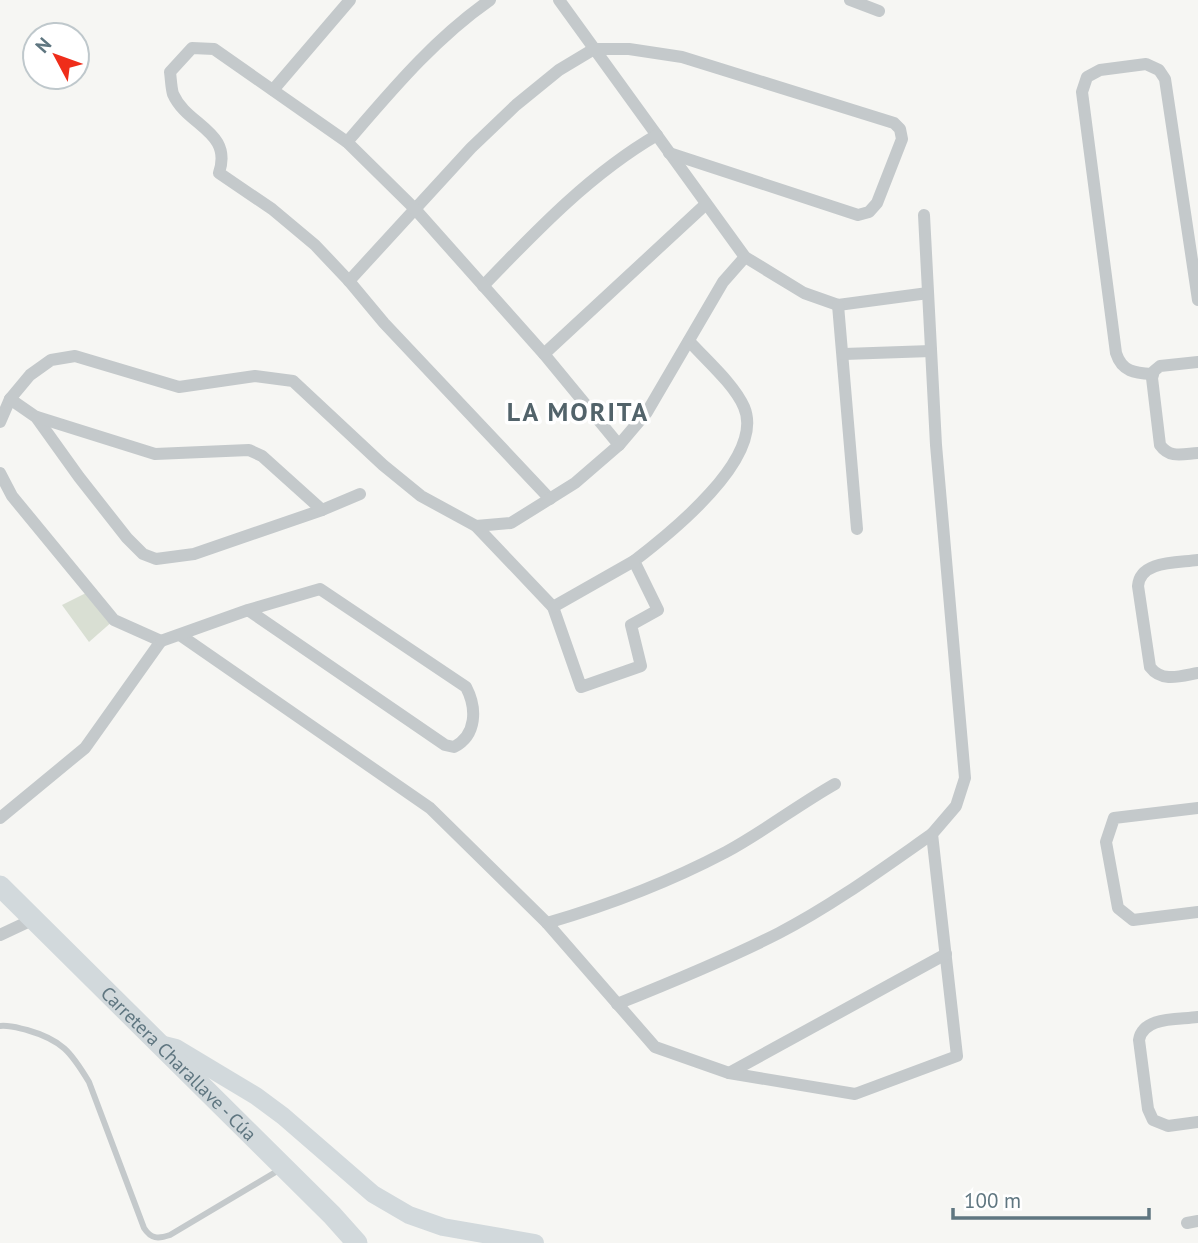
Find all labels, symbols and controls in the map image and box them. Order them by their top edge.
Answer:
north arrow [21,21,91,91]
text: N [30,32,56,57]
district label: LA MORITA [507,395,649,428]
street label: Carretera Charallave - Cúa [96,981,262,1146]
scale bar [953,1176,1149,1220]
text: 100 m [964,1187,1021,1214]

